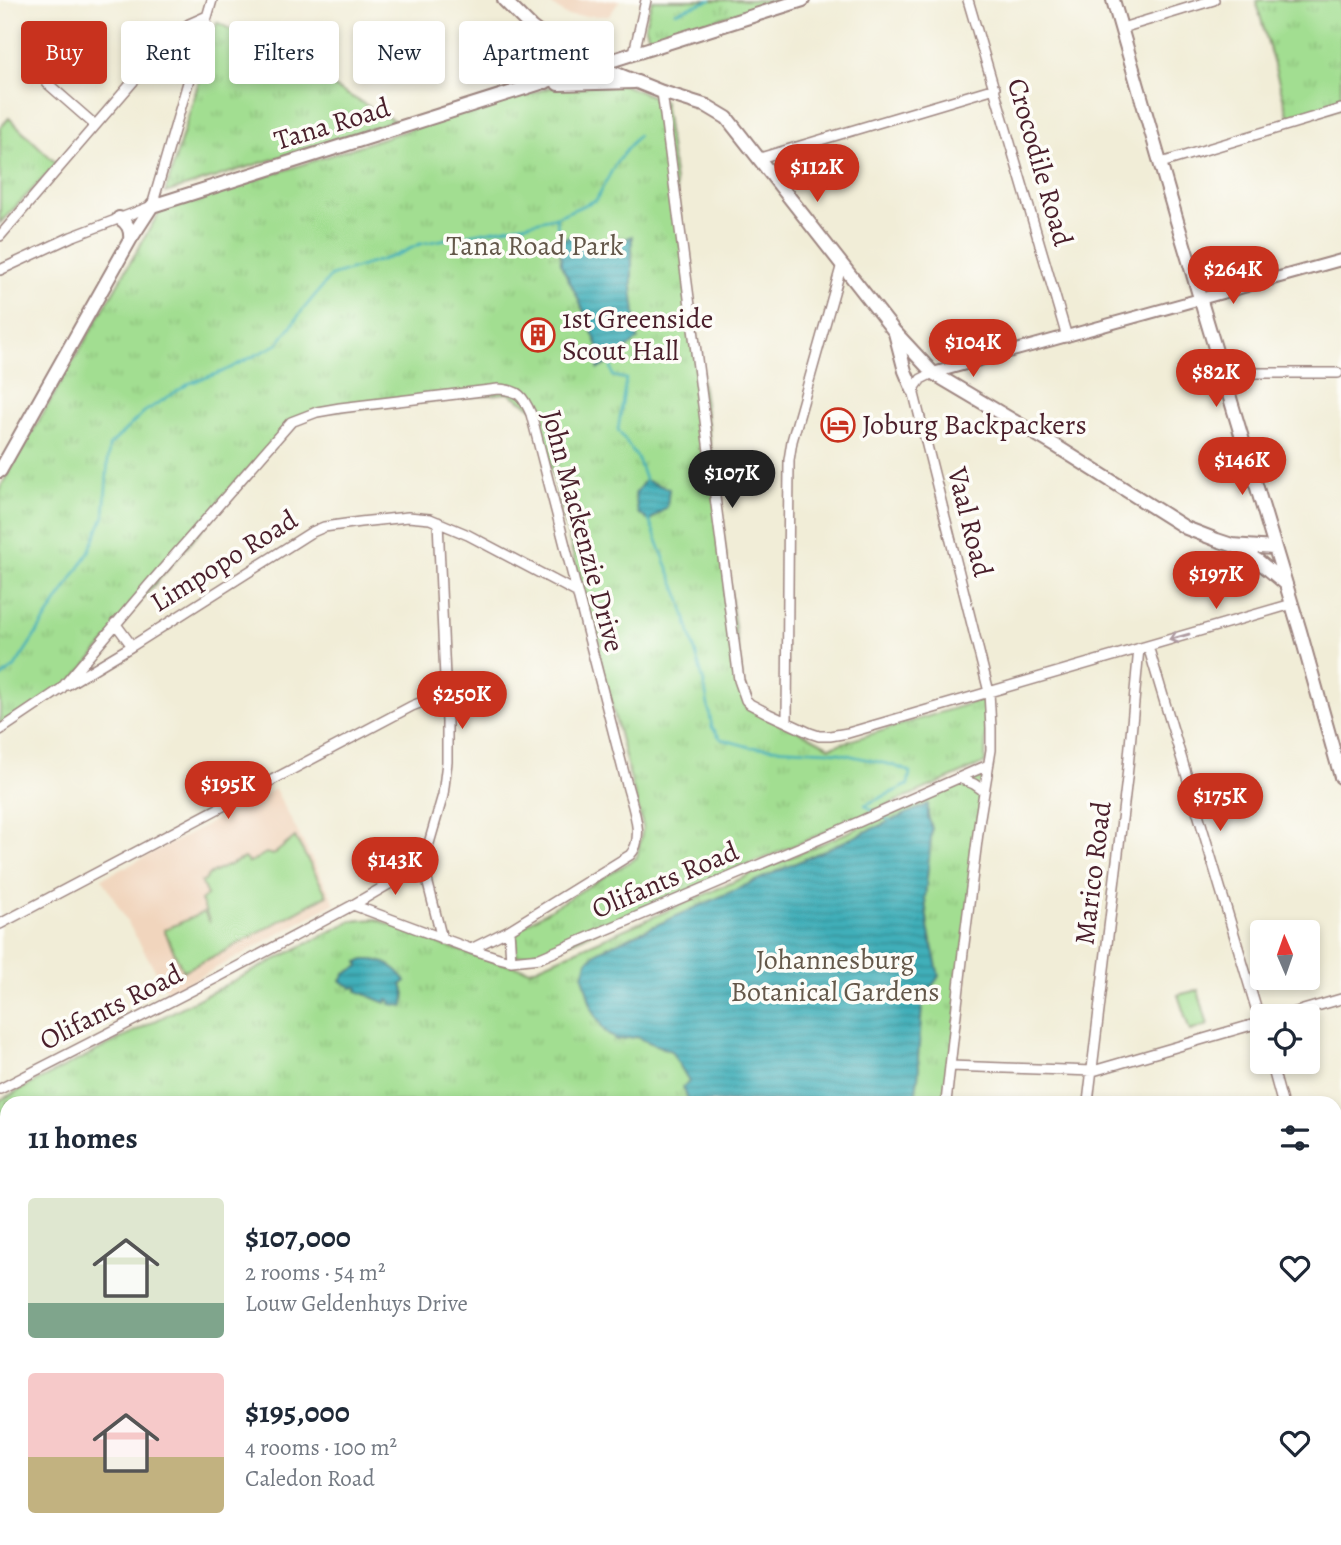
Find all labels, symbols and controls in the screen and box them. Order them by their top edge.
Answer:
chip: Buy [21,21,107,84]
chip: Rent [121,21,215,84]
chip: Filters [229,21,339,84]
chip: New [353,21,445,84]
chip: Apartment [459,21,614,84]
street label: Crocodile Road [998,74,1082,251]
street label: Tana Road [269,88,395,160]
pin: $112K [768,144,866,204]
text: $112K [790,151,844,182]
park label: Tana Road Park [446,227,624,265]
pin: $264K [1184,246,1282,306]
text: $264K [1204,253,1262,284]
place label: 1st Greenside Scout Hall [562,300,713,370]
building icon: 1st Greenside Scout Hall [519,316,557,354]
pin: $104K [924,320,1022,379]
text: $104K [945,326,1001,357]
pin: $82K [1175,350,1257,409]
text: $82K [1192,356,1240,387]
street label: John Mackenzie Drive [532,406,634,656]
hotel icon: Joburg Backpackers [819,406,857,444]
place label: Joburg Backpackers [862,406,1087,444]
pin: $146K [1193,438,1291,497]
text: $146K [1214,444,1270,475]
pin: $107K [683,450,781,510]
text: $107K [704,457,760,488]
street label: Vaal Road [938,462,1002,582]
street label: Limpopo Road [143,500,306,621]
pin: $197K [1167,552,1265,611]
text: $197K [1189,558,1243,589]
one-way arrow [1168,631,1190,644]
pin: $250K [413,672,511,731]
text: $250K [433,678,491,709]
pin: $195K [179,762,277,821]
text: $195K [201,768,255,799]
pin: $175K [1171,774,1269,833]
text: $175K [1193,780,1247,811]
street label: Marico Road [1065,798,1121,947]
street label: Olifants Road [586,832,745,928]
pin: $143K [346,838,444,897]
text: $143K [368,844,422,875]
north arrow [1250,920,1320,990]
map controls [1250,920,1320,1074]
park label: Johannesburg Botanical Gardens [731,941,940,1011]
street label: Olifants Road [33,954,190,1059]
button: locate [1250,1004,1320,1074]
text: 11 homes [28,1118,138,1158]
icon: filters [1276,1119,1314,1157]
text: $107,000 [245,1217,351,1257]
icon: home [84,1226,168,1310]
icon: heart [1276,1249,1314,1287]
text: 2 rooms · 54 m² [245,1257,386,1288]
text: Louw Geldenhuys Drive [245,1288,468,1319]
text: $195,000 [245,1392,350,1432]
icon: home [84,1401,168,1485]
icon: heart [1276,1424,1314,1462]
text: 4 rooms · 100 m² [245,1432,397,1463]
text: Caledon Road [245,1463,375,1494]

